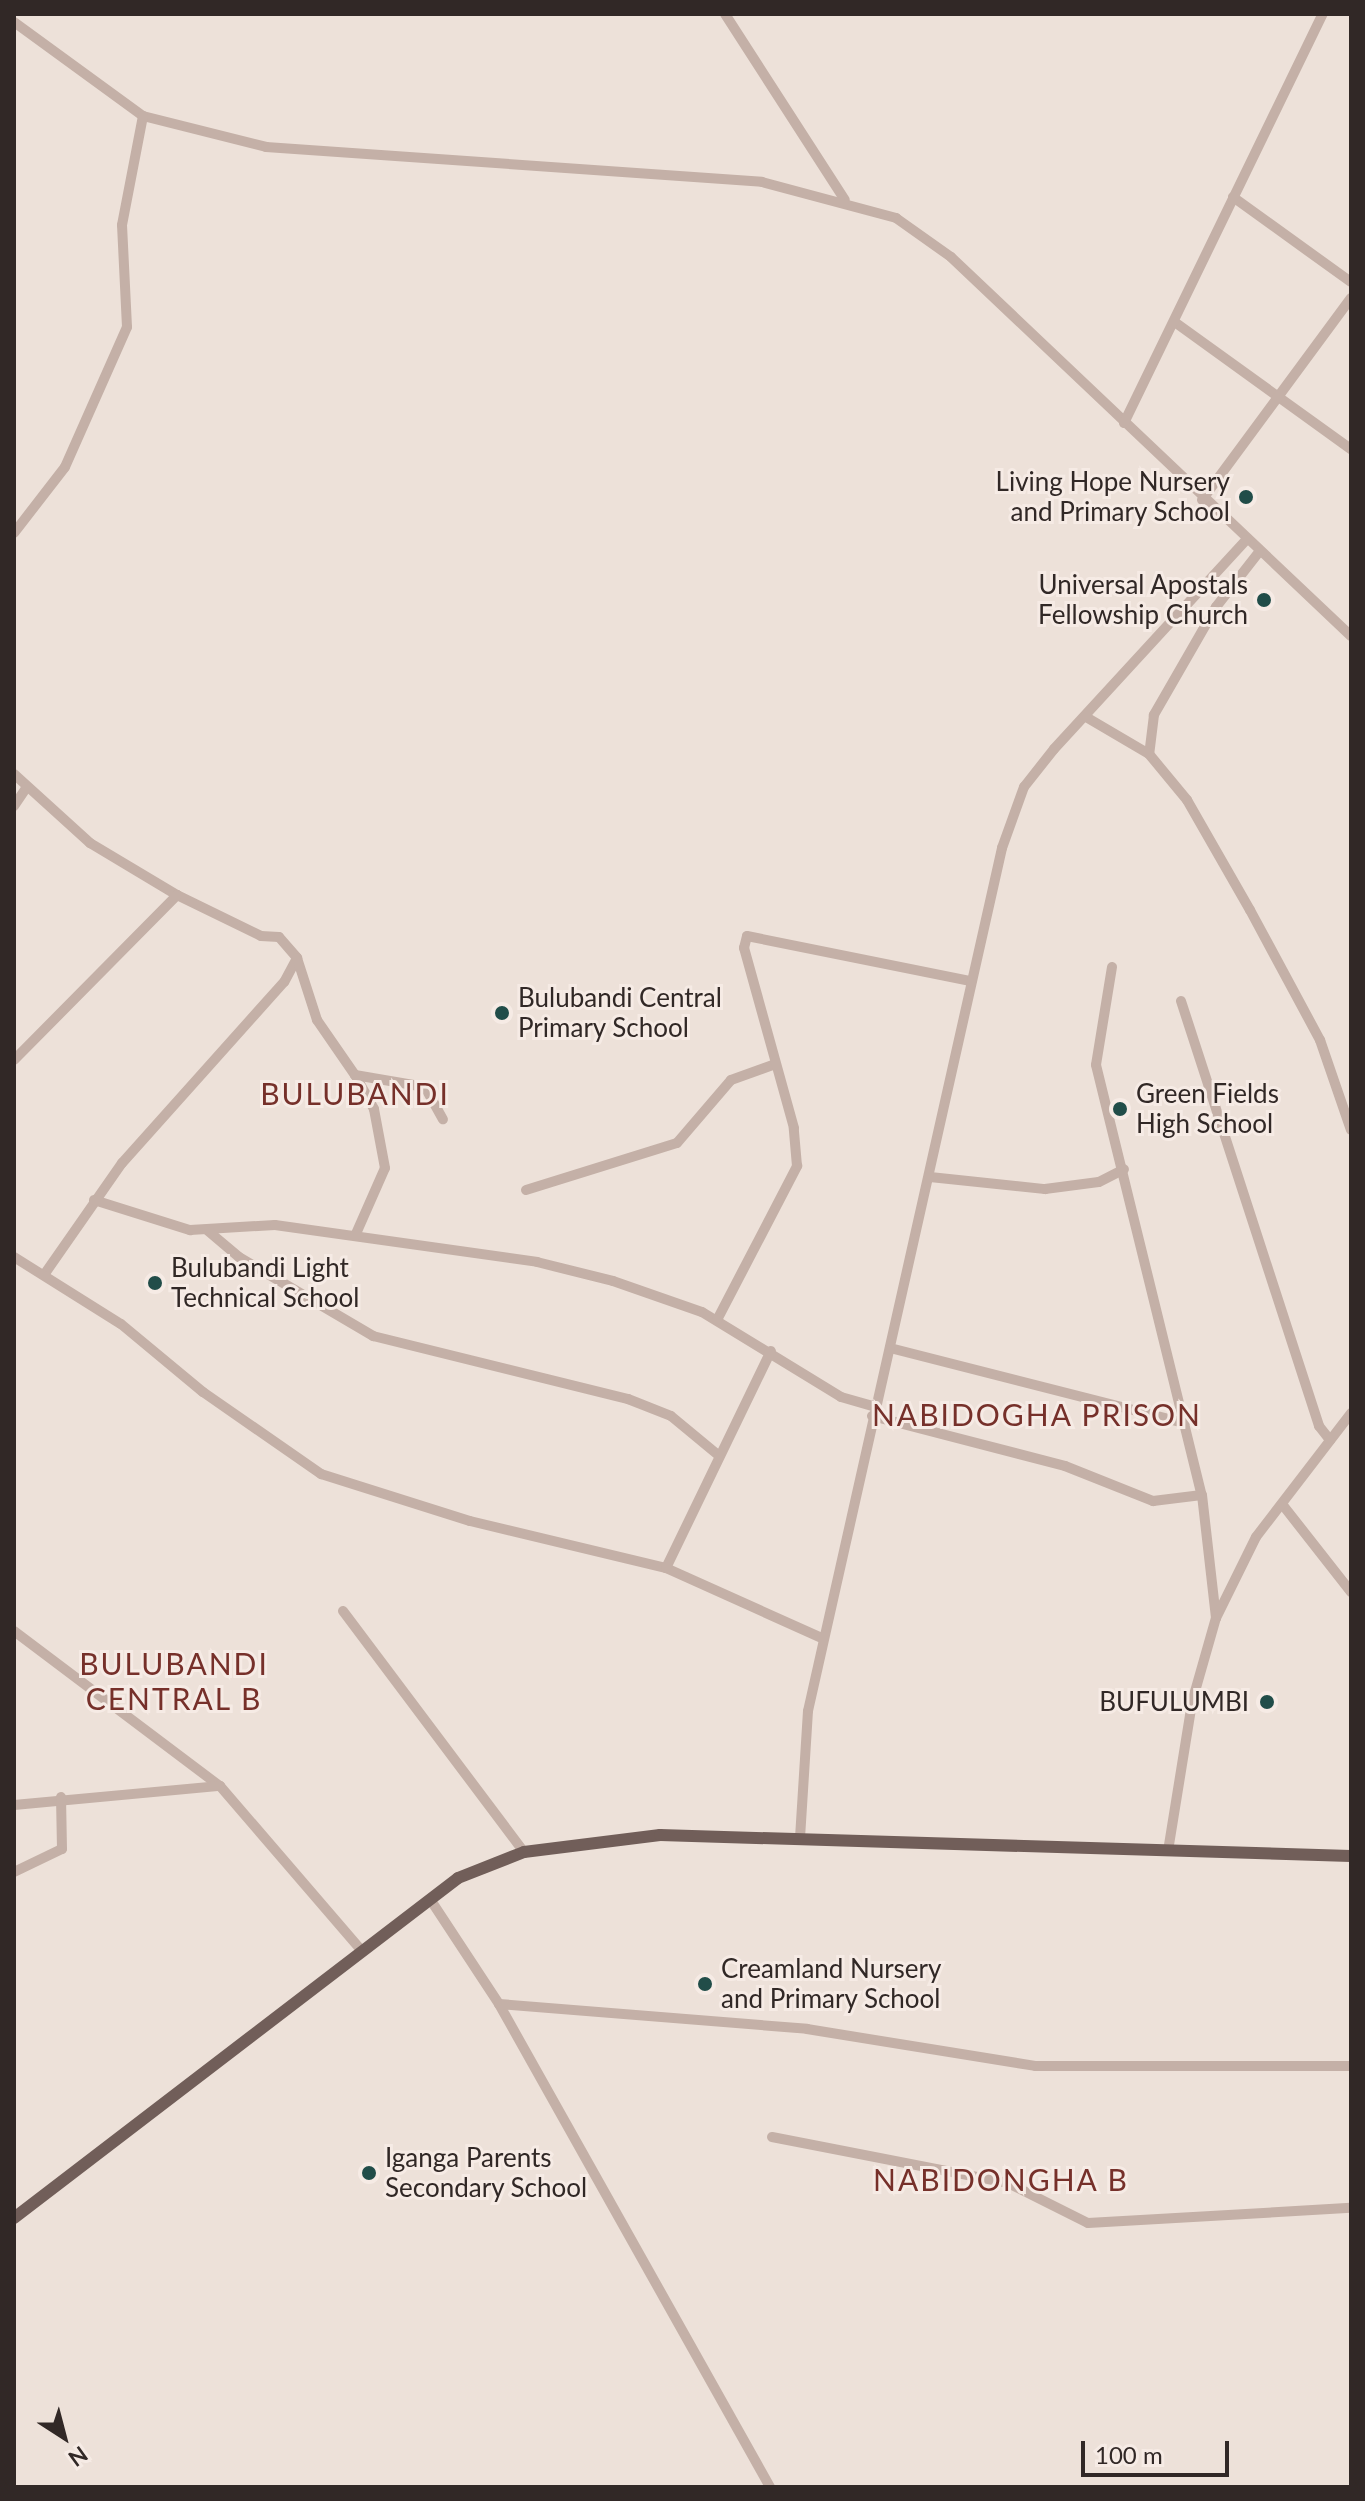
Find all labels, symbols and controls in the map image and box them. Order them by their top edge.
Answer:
place label: Living Hope Nursery and Primary School [996,466,1230,528]
marker: Living Hope Nursery and Primary School [1237,488,1255,506]
place label: Universal Apostals Fellowship Church [1038,569,1248,630]
marker: Universal Apostals Fellowship Church [1255,591,1273,609]
place label: Bulubandi Central Primary School [518,982,722,1044]
marker: Bulubandi Central Primary School [493,1004,511,1022]
district label: BULUBANDI [260,1075,450,1111]
place label: Green Fields High School [1136,1078,1279,1140]
marker: Green Fields High School [1111,1100,1129,1118]
place label: Bulubandi Light Technical School [171,1252,359,1314]
marker: Bulubandi Light Technical School [146,1274,164,1292]
district label: NABIDOGHA PRISON [871,1396,1203,1432]
district label: BULUBANDI CENTRAL B [79,1645,269,1716]
place label: BUFULUMBI [1099,1686,1249,1718]
marker: BUFULUMBI [1256,1691,1278,1713]
place label: Creamland Nursery and Primary School [721,1953,941,2014]
marker: Creamland Nursery and Primary School [696,1975,714,1993]
place label: Iganga Parents Secondary School [385,2142,588,2204]
district label: NABIDONGHA B [873,2161,1129,2197]
marker: Iganga Parents Secondary School [360,2164,378,2182]
north arrow [24,2397,104,2477]
scale bar [1085,2425,1233,2475]
text: 100 m [1095,2440,1163,2469]
text: N [64,2441,93,2473]

